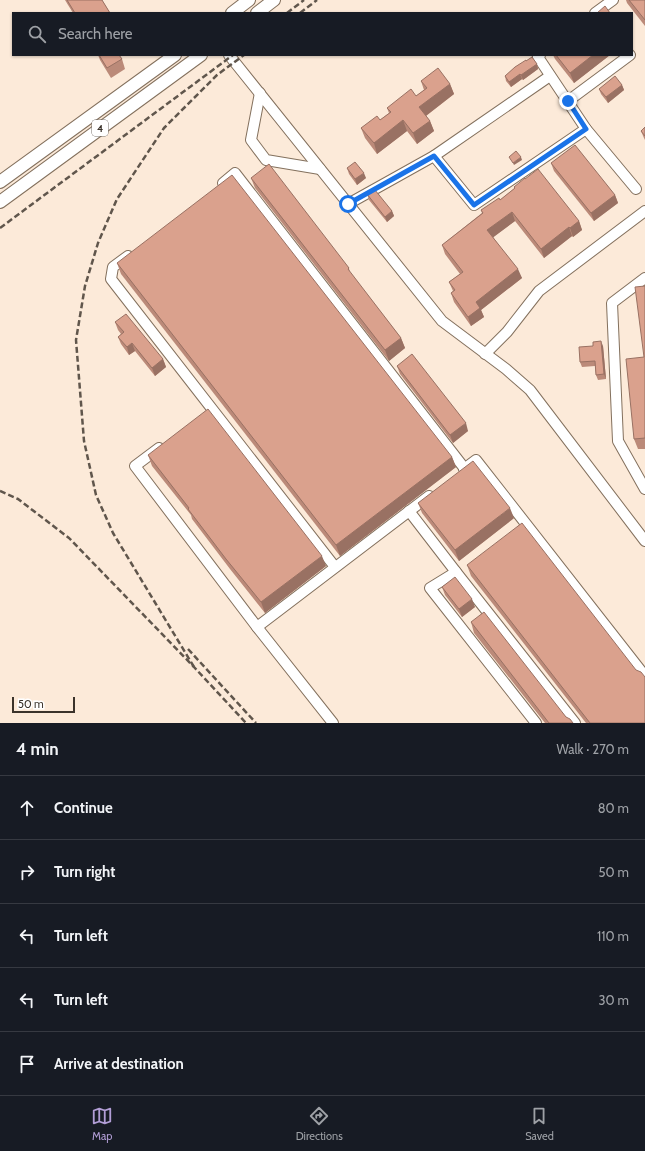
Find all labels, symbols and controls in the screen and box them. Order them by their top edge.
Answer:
search box [12,12,633,56]
icon: search [26,23,48,45]
text: Search here [58,25,133,43]
route end [559,92,577,110]
road number: 4 [92,120,108,136]
route start [339,195,357,213]
scale bar [12,695,75,714]
text: 50 m [18,697,44,711]
text: 4 min [16,739,59,759]
text: Walk · 270 m [557,741,629,757]
icon: ahead [16,797,38,819]
text: Continue [54,799,113,817]
text: 80 m [598,800,629,816]
icon: right [16,861,38,883]
text: Turn right [54,863,115,881]
text: 50 m [599,864,629,880]
icon: left [16,925,38,947]
text: Turn left [54,927,108,945]
text: 110 m [597,928,629,944]
icon: left [16,989,38,1011]
text: Turn left [54,991,108,1009]
text: 30 m [599,992,629,1008]
icon: arrive [16,1053,38,1075]
text: Arrive at destination [54,1055,184,1073]
tab: Map [91,1105,113,1143]
tab: Directions [296,1105,343,1143]
tab: Saved [525,1105,554,1143]

